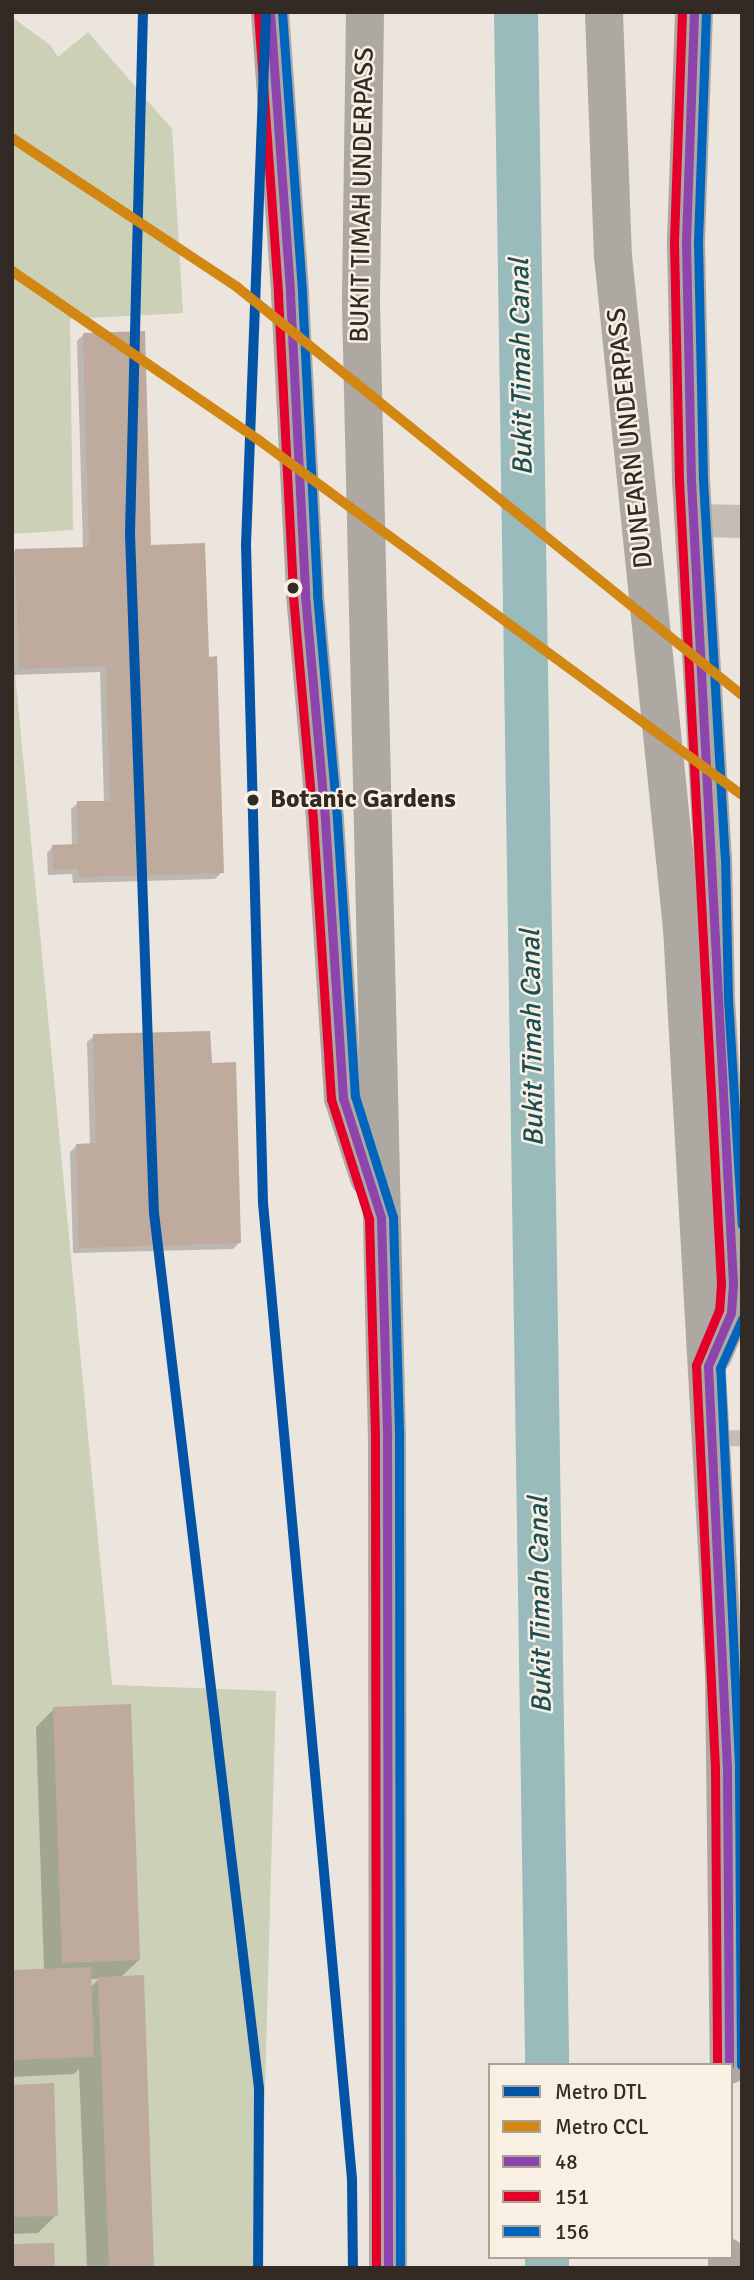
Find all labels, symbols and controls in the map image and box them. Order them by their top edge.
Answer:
street label: BUKIT TIMAH UNDERPASS [345,47,381,343]
water label: Bukit Timah Canal [502,258,540,476]
street label: DUNEARN UNDERPASS [602,306,660,570]
unlabelled marker [286,581,300,595]
place label: Botanic Gardens [270,784,456,816]
marker: Botanic Gardens [242,789,264,811]
water label: Bukit Timah Canal [513,929,551,1147]
water label: Bukit Timah Canal [521,1496,559,1714]
legend [488,2063,733,2259]
text: Metro DTL [555,2079,647,2105]
text: Metro CCL [555,2114,649,2140]
text: 48 [555,2149,578,2175]
text: 151 [555,2184,589,2210]
text: 156 [555,2219,589,2245]

